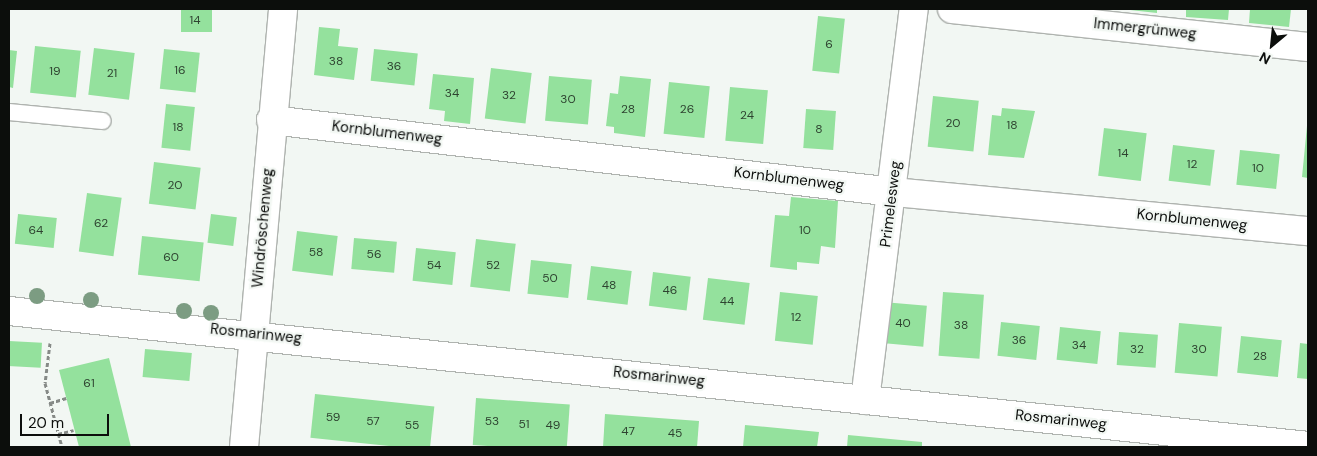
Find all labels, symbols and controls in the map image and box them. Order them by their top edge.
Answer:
house number: 14 [189,14,201,28]
street label: Immergrünweg [1093,15,1197,43]
north arrow [1247,20,1297,70]
house number: 6 [825,38,833,52]
text: N [1256,48,1274,69]
house number: 38 [329,55,343,69]
house number: 36 [387,60,401,74]
house number: 16 [174,64,186,78]
house number: 19 [49,65,61,79]
house number: 21 [107,67,117,81]
house number: 34 [445,87,459,101]
house number: 32 [502,89,516,103]
house number: 30 [560,93,576,107]
house number: 28 [621,103,635,117]
house number: 26 [680,103,694,117]
house number: 24 [740,109,754,123]
street label: Kornblumenweg [331,117,443,149]
house number: 20 [946,117,960,131]
house number: 18 [1006,119,1018,133]
house number: 18 [172,121,184,135]
house number: 8 [815,123,823,137]
house number: 14 [1117,147,1129,161]
house number: 12 [1187,158,1197,172]
street label: Primelesweg [877,160,905,248]
house number: 10 [1252,162,1264,176]
street label: Kornblumenweg [733,163,845,195]
street label: Windröschenweg [249,167,277,289]
house number: 20 [168,179,182,193]
street label: Kornblumenweg [1136,205,1248,235]
house number: 62 [94,217,108,231]
house number: 64 [29,224,43,238]
house number: 10 [799,224,811,238]
house number: 58 [309,246,323,260]
house number: 56 [367,248,381,262]
house number: 60 [163,251,179,265]
house number: 54 [427,259,441,273]
house number: 52 [486,259,500,273]
house number: 50 [542,272,558,286]
house number: 48 [602,279,616,293]
house number: 46 [663,284,677,298]
house number: 44 [720,295,734,309]
house number: 12 [791,311,801,325]
house number: 40 [895,317,911,331]
house number: 38 [954,319,968,333]
street label: Rosmarinweg [209,320,303,348]
house number: 36 [1012,334,1026,348]
house number: 34 [1072,339,1086,353]
house number: 32 [1130,343,1144,357]
house number: 30 [1191,343,1207,357]
house number: 28 [1253,350,1267,364]
street label: Rosmarinweg [612,363,706,391]
house number: 61 [83,377,95,391]
scale bar [22,404,111,436]
street label: Rosmarinweg [1014,406,1108,434]
house number: 59 [326,411,340,425]
text: 20 m [28,413,64,433]
house number: 57 [366,415,380,429]
house number: 53 [485,415,499,429]
house number: 51 [518,418,530,432]
house number: 55 [405,419,419,433]
house number: 49 [546,419,560,433]
house number: 47 [621,425,635,439]
house number: 45 [668,427,682,441]

